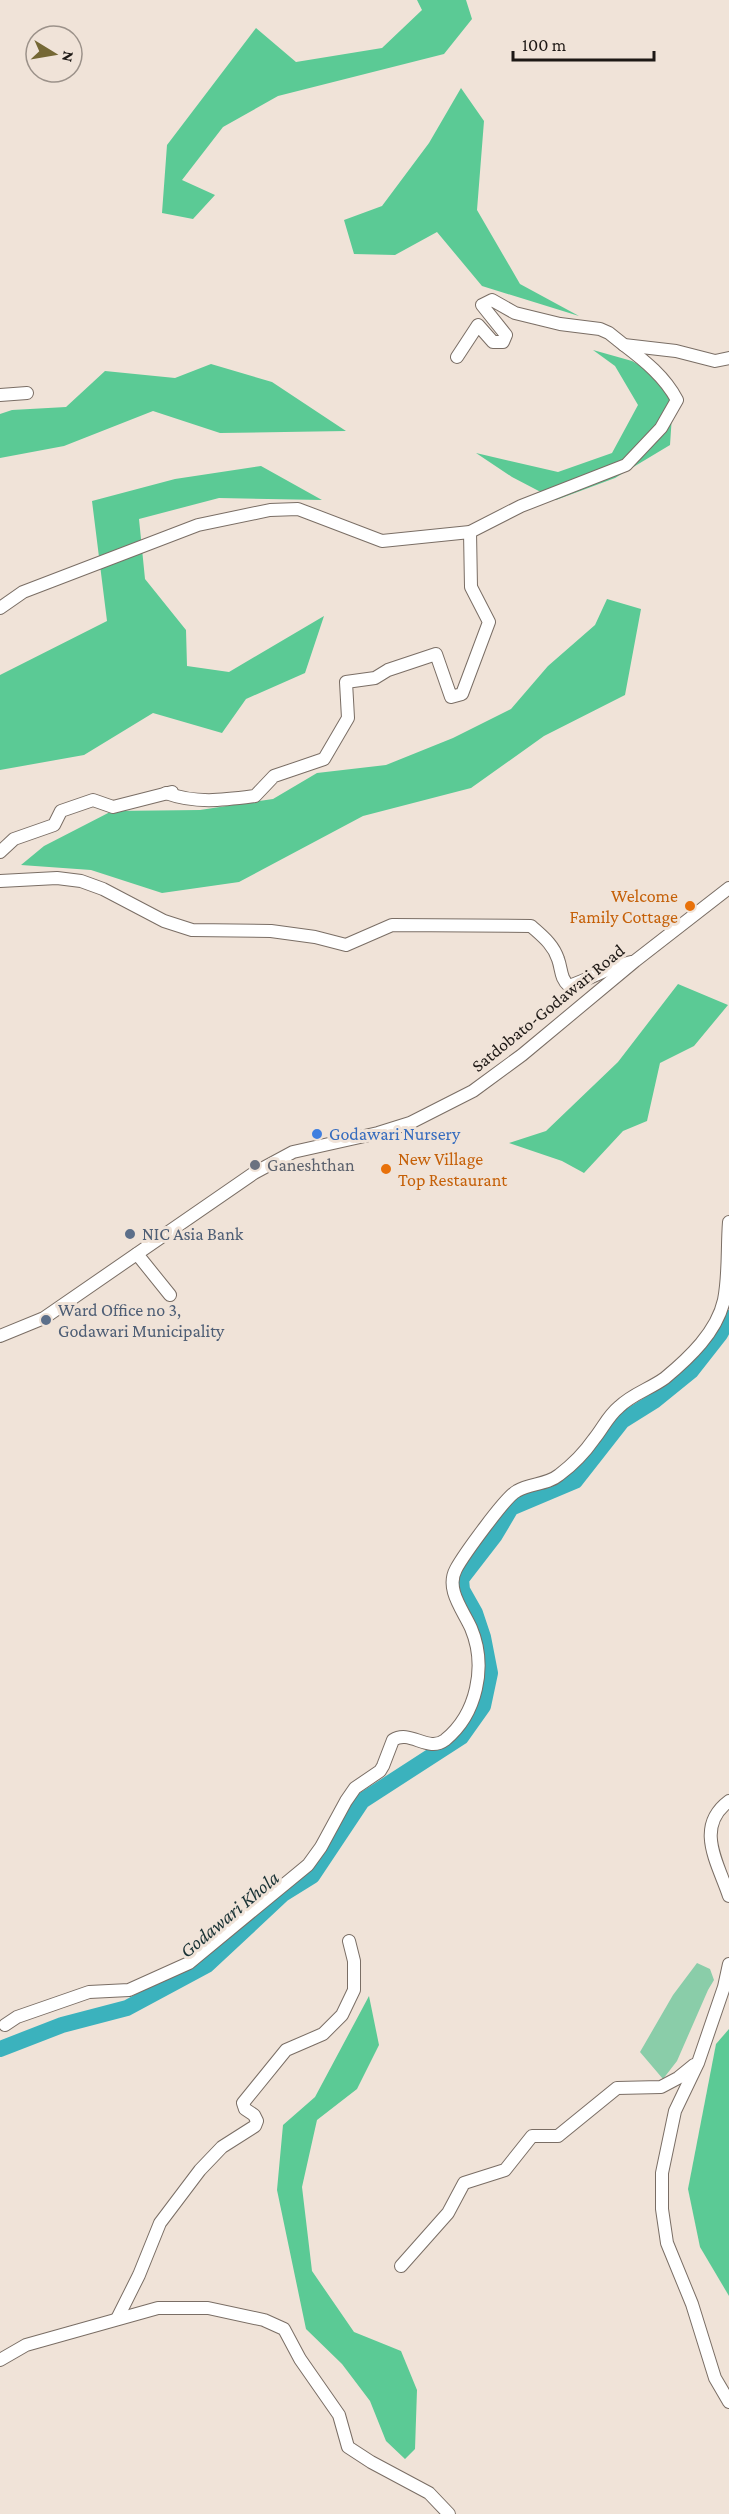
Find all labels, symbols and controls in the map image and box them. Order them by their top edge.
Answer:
north arrow [24,24,84,84]
scale bar [513,24,654,62]
text: 100 m [522,35,567,55]
text: N [59,50,78,64]
place label: Welcome Family Cottage [569,886,678,927]
marker: Welcome Family Cottage [683,899,697,913]
street label: Satdobato-Godawari Road [468,940,629,1076]
place label: Godawari Nursery [329,1124,461,1144]
marker: Godawari Nursery [310,1127,324,1141]
place label: New Village Top Restaurant [398,1149,508,1190]
place label: Ganeshthan [267,1155,355,1175]
marker: Ganeshthan [248,1158,262,1172]
marker: New Village Top Restaurant [379,1162,393,1176]
place label: NIC Asia Bank [142,1224,244,1244]
marker: NIC Asia Bank [123,1227,137,1241]
place label: Ward Office no 3, Godawari Municipality [58,1300,225,1341]
marker: Ward Office no 3, Godawari Municipality [39,1313,53,1327]
water label: Godawari Khola [175,1866,283,1962]

